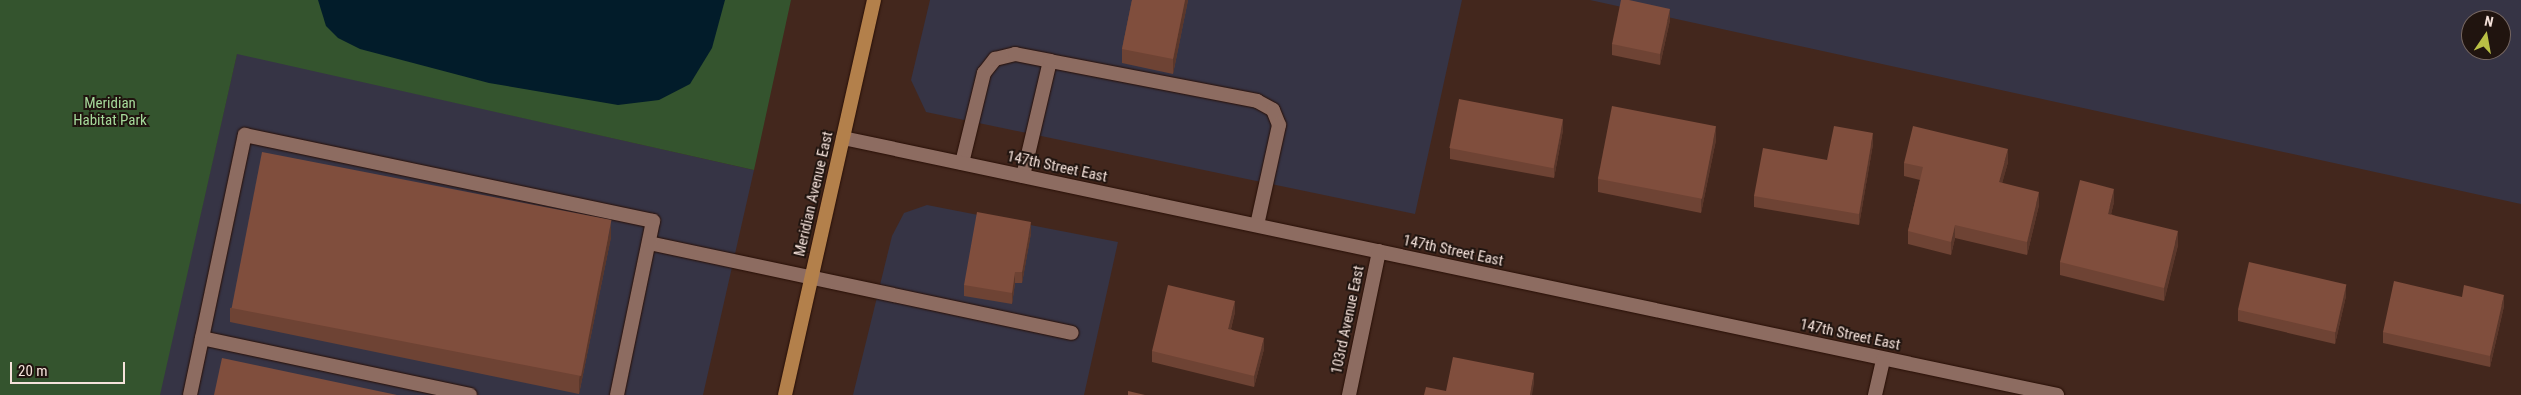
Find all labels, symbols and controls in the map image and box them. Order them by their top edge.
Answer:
north arrow [2461,10,2511,60]
text: N [2483,13,2495,30]
park label: Meridian Habitat Park [73,94,147,129]
street label: Meridian Avenue East [791,130,837,258]
street label: 147th Street East [1005,148,1109,186]
street label: 147th Street East [1401,232,1505,270]
street label: 103rd Avenue East [1328,264,1368,376]
street label: 147th Street East [1798,316,1902,354]
scale bar [12,352,128,384]
text: 20 m [18,362,48,380]

